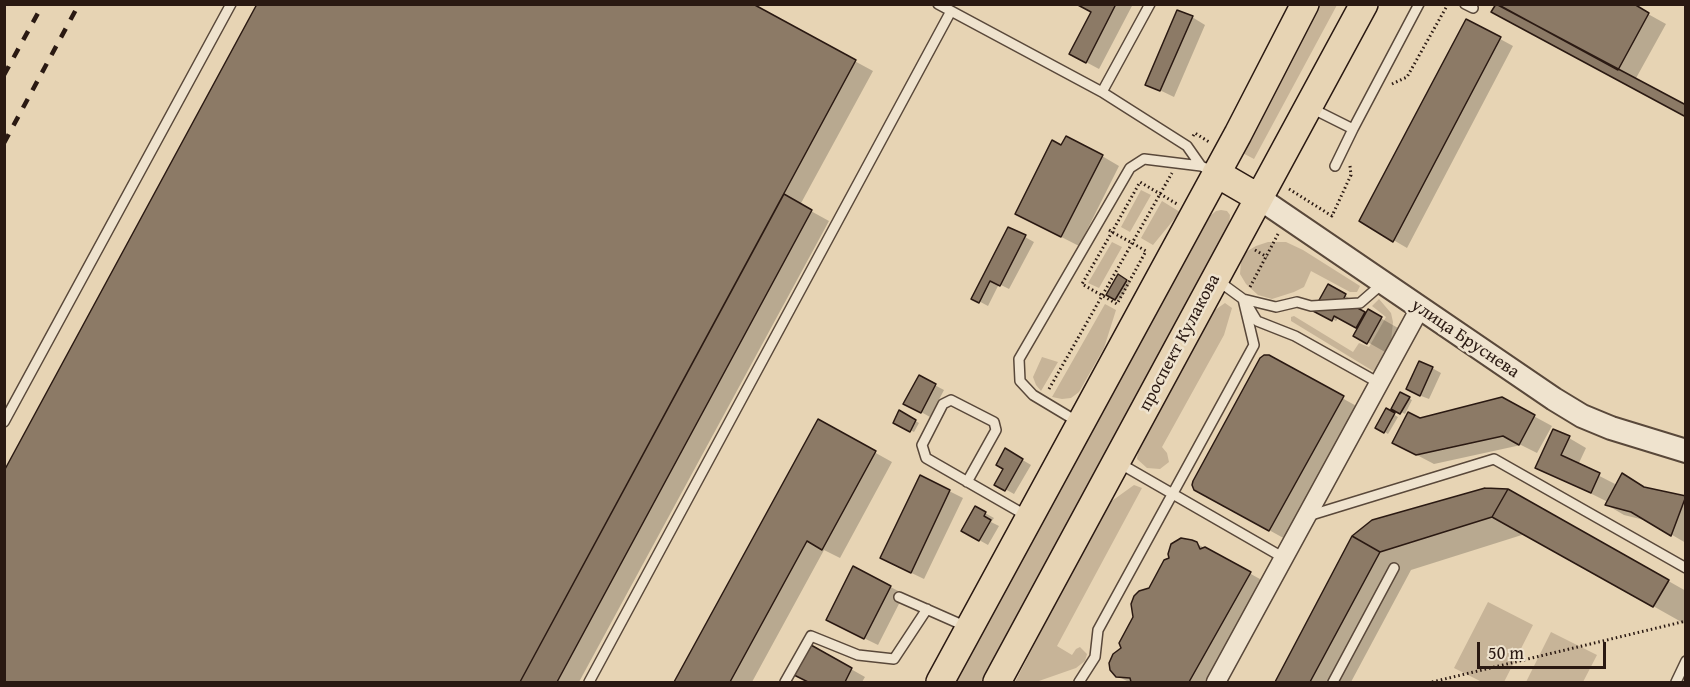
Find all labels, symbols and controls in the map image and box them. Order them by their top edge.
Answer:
street label: проспект Кулакова [1135,271,1225,415]
street label: улица Бруснева [1407,295,1523,383]
scale bar [1480,630,1609,668]
text: 50 m [1488,639,1524,666]

